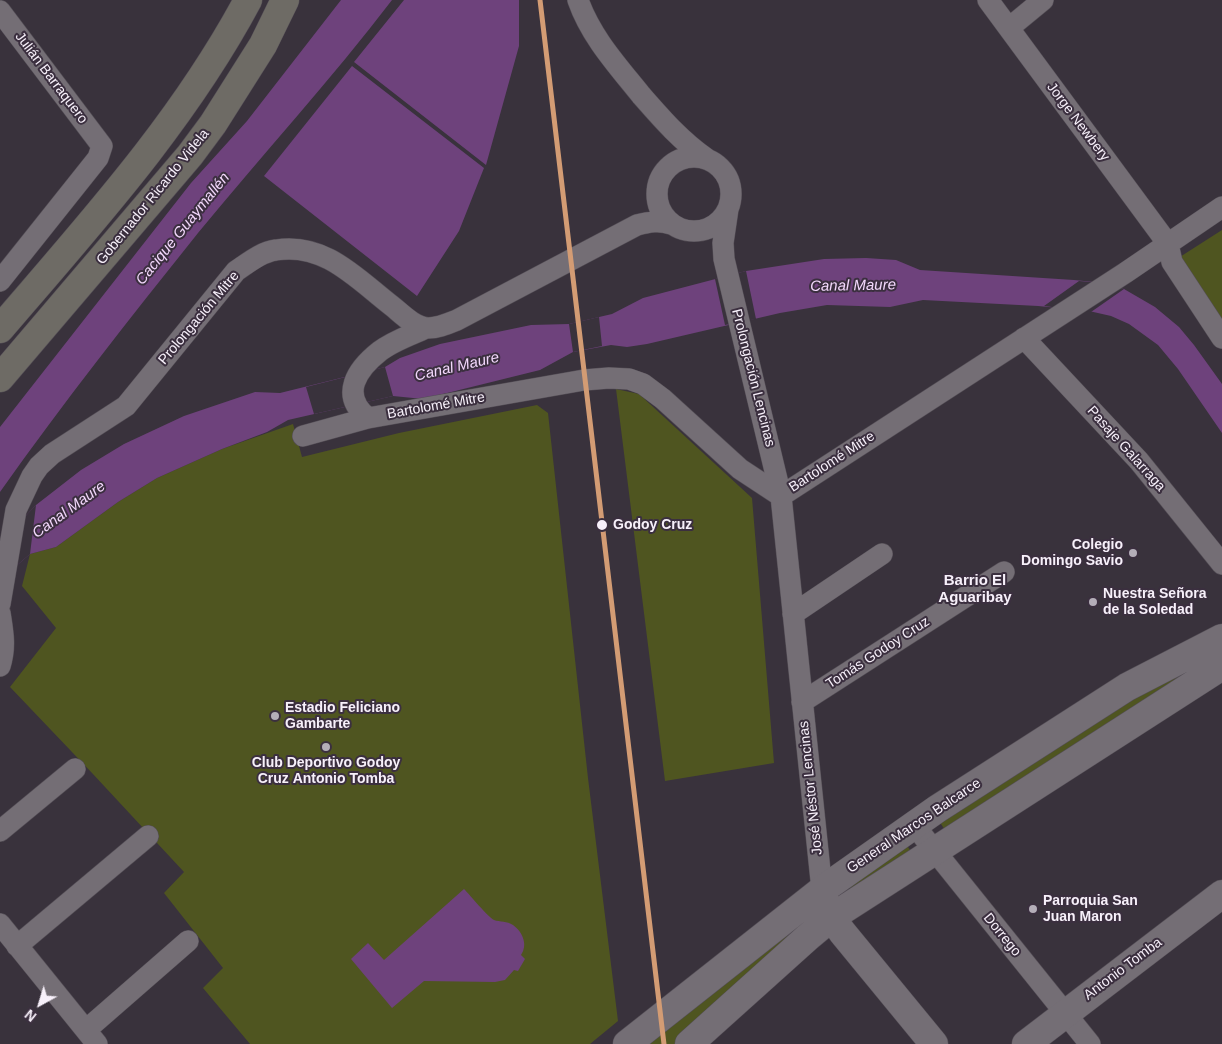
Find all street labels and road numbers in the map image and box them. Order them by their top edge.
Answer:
street label: Julián Barraquero [11,29,91,127]
street label: Jorge Newbery [1043,79,1113,165]
street label: Gobernador Ricardo Videla [93,126,213,268]
street label: Prolongación Mitre [155,268,243,368]
street label: Prolongación Lencinas [728,307,778,449]
street label: Bartolomé Mitre [386,389,486,423]
street label: Pasaje Galarraga [1083,403,1169,495]
street label: Bartolomé Mitre [786,428,878,496]
street label: Tomás Godoy Cruz [823,613,933,693]
street label: José Néstor Lencinas [796,720,826,856]
street label: General Marcos Balcarce [844,775,984,877]
street label: Dorrego [980,910,1024,960]
street label: Antonio Tomba [1081,934,1165,1004]

